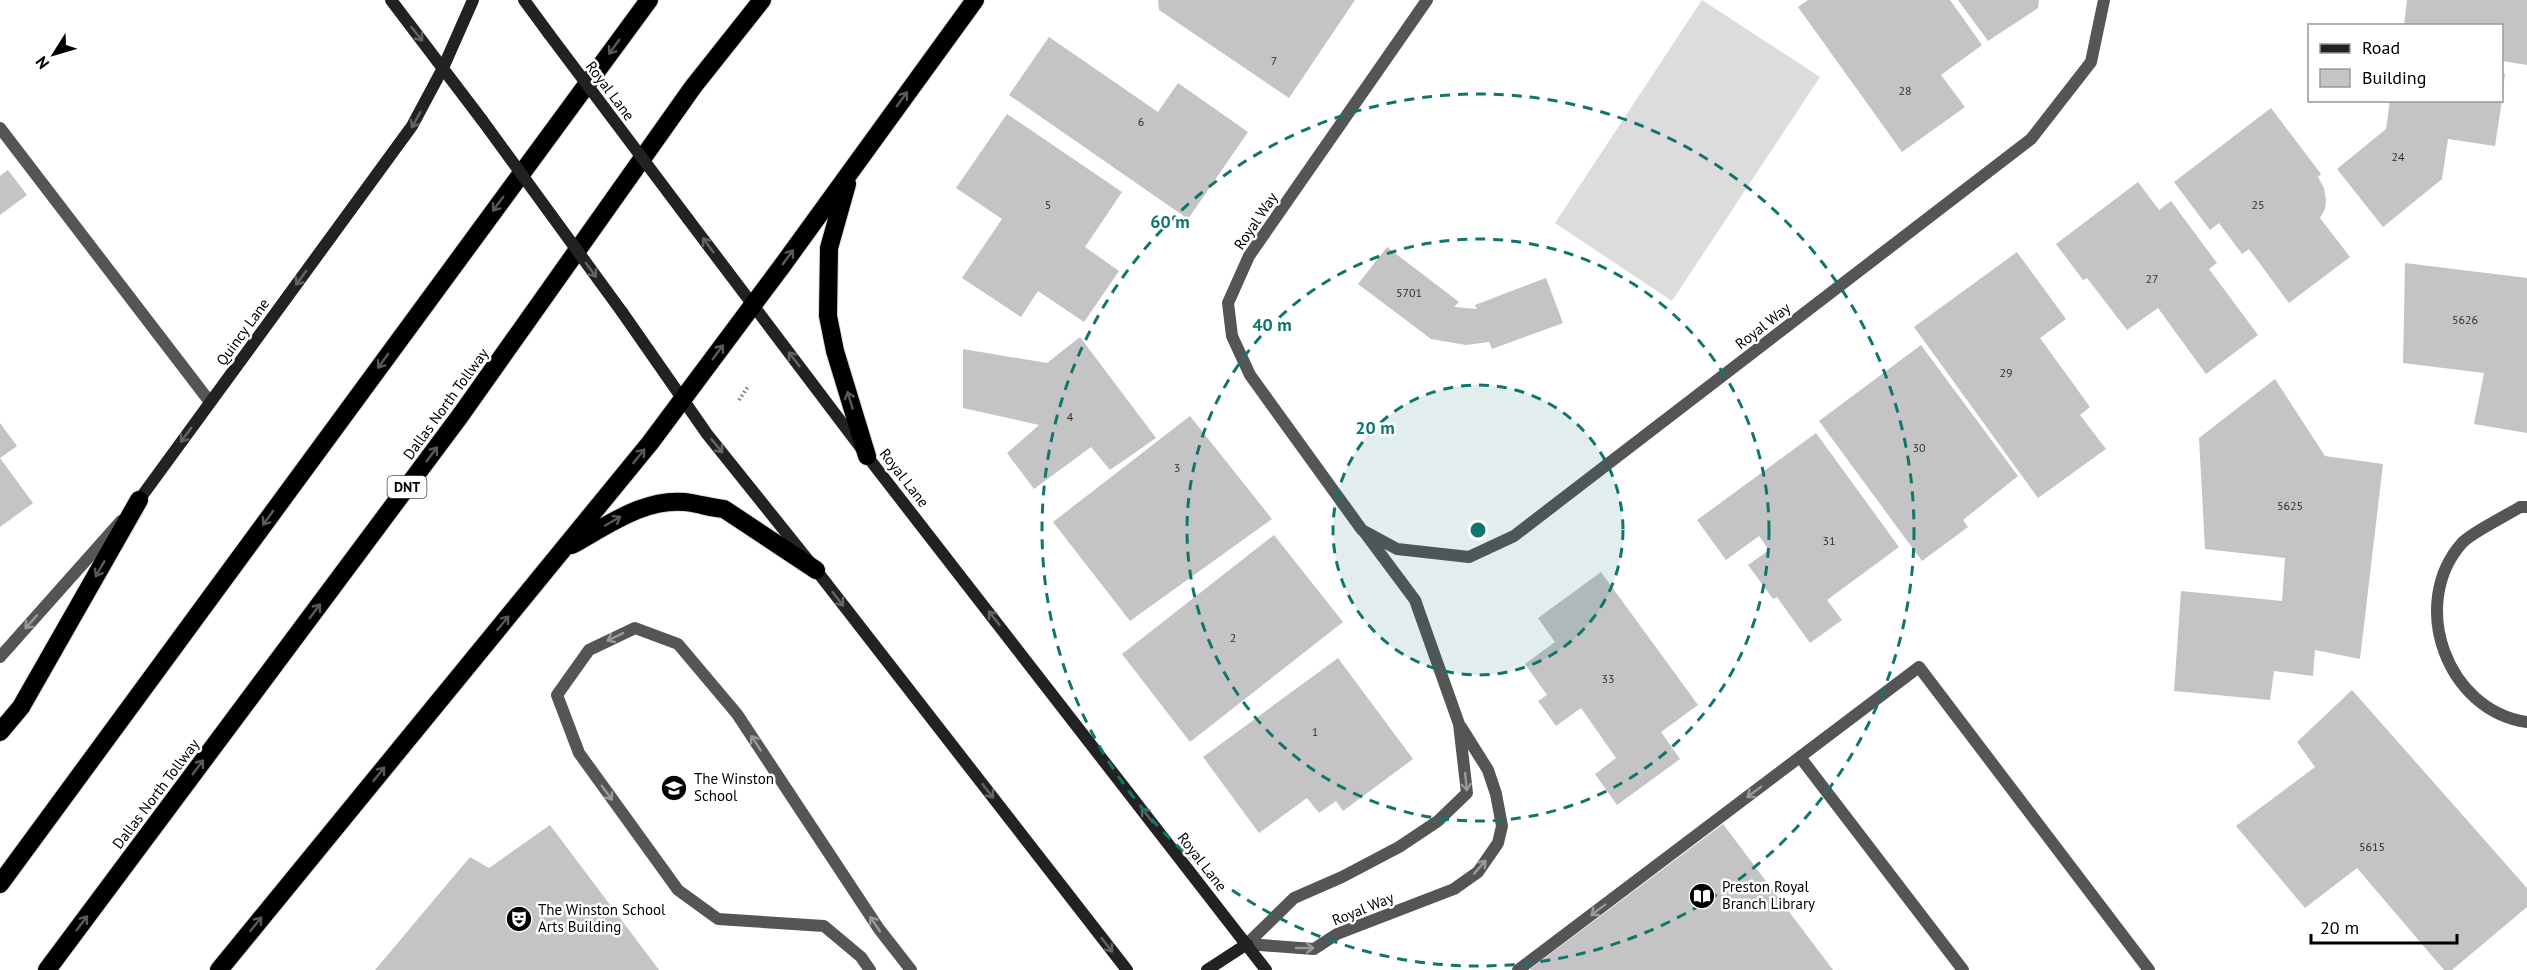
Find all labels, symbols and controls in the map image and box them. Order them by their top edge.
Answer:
north arrow [24,24,84,84]
legend [2308,24,2503,102]
one-way arrow [410,26,423,42]
text: Road [2362,36,2400,59]
one-way arrow [608,38,620,54]
text: N [31,53,53,73]
house number: 7 [1271,53,1277,68]
street label: Royal Lane [582,57,639,124]
text: Building [2362,66,2426,89]
house number: 28 [1898,83,1912,98]
one-way arrow [896,92,909,108]
one-way arrow [409,111,421,128]
house number: 6 [1138,114,1144,129]
house number: 24 [2391,149,2405,164]
street label: Royal Way [1230,189,1282,253]
one-way arrow [492,195,505,211]
house number: 5 [1045,197,1051,212]
house number: 25 [2251,197,2265,212]
text: 60 m [1150,210,1190,233]
one-way arrow [702,237,715,253]
one-way arrow [782,250,794,266]
one-way arrow [585,261,597,277]
one-way arrow [295,269,308,285]
house number: 27 [2145,271,2159,286]
house number: 5701 [1396,285,1422,300]
street label: Quincy Lane [212,294,273,369]
street label: Royal Way [1731,298,1794,353]
house number: 5626 [2452,312,2478,327]
text: 40 m [1252,313,1292,336]
street label: Dallas North Tollway [399,344,492,463]
one-way arrow [712,344,724,360]
one-way arrow [787,351,800,367]
one-way arrow [377,353,389,369]
house number: 29 [1999,365,2013,380]
one-way arrow [844,391,855,410]
house number: 4 [1067,409,1074,424]
text: 20 m [1355,416,1395,439]
one-way arrow [180,427,192,443]
one-way arrow [710,438,723,454]
house number: 30 [1912,440,1926,455]
street label: Royal Lane [875,444,933,511]
one-way arrow [425,447,438,463]
one-way arrow [632,448,645,464]
house number: 3 [1174,460,1180,475]
road number: DNT [388,476,426,498]
house number: 5625 [2277,498,2303,513]
one-way arrow [262,510,274,526]
one-way arrow [604,515,621,527]
centre of rings [1468,520,1488,540]
house number: 31 [1822,533,1836,548]
one-way arrow [94,560,106,577]
one-way arrow [832,590,845,606]
one-way arrow [309,603,321,619]
one-way arrow [987,611,1000,627]
one-way arrow [24,614,38,629]
one-way arrow [497,615,510,631]
house number: 2 [1230,630,1236,645]
one-way arrow [606,632,624,644]
house number: 33 [1601,671,1615,686]
house number: 1 [1312,724,1318,739]
street label: Dallas North Tollway [108,735,203,853]
one-way arrow [750,736,762,752]
one-way arrow [192,759,205,775]
one-way arrow [373,766,386,782]
place label: The Winston School [694,769,774,805]
one-way arrow [1460,771,1471,791]
school or university icon: The Winston School [659,773,689,803]
one-way arrow [981,783,994,799]
one-way arrow [601,784,613,800]
one-way arrow [1746,786,1762,799]
one-way arrow [1140,807,1153,823]
street label: Royal Lane [1173,828,1231,895]
house number: 5615 [2359,839,2385,854]
one-way arrow [1473,859,1486,875]
place label: Preston Royal Branch Library [1722,877,1815,913]
library icon: Preston Royal Branch Library [1687,881,1717,911]
street label: Royal Way [1329,888,1396,929]
place label: The Winston School Arts Building [538,900,666,936]
one-way arrow [1590,903,1606,916]
theatre icon: The Winston School Arts Building [504,904,534,934]
scale bar [2311,907,2456,945]
one-way arrow [75,916,88,932]
one-way arrow [249,916,262,932]
one-way arrow [869,916,881,932]
text: 20 m [2320,916,2359,939]
one-way arrow [1101,937,1114,953]
one-way arrow [1295,942,1315,954]

